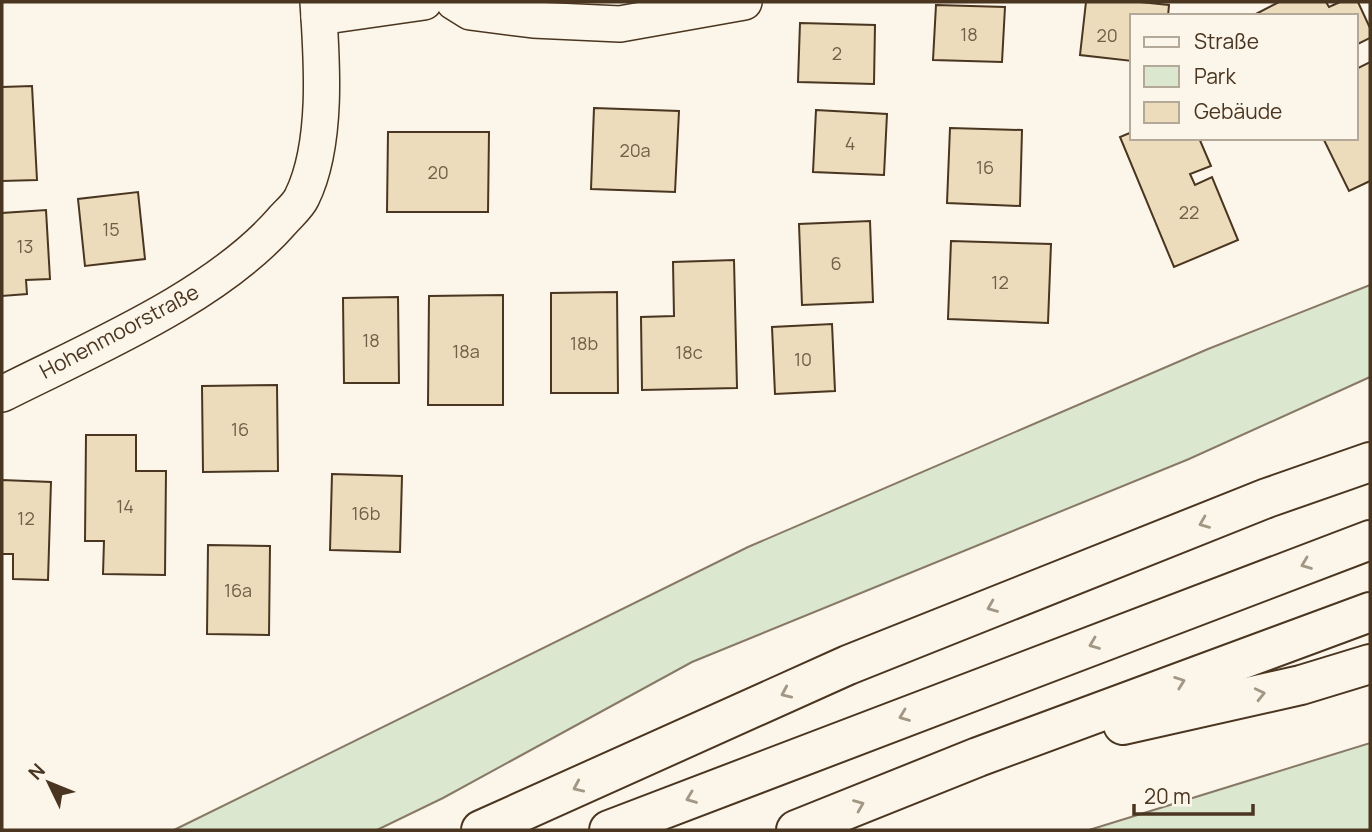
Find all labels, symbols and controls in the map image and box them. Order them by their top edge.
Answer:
legend [1130,14,1358,140]
house number: 18 [960,22,978,46]
house number: 20 [1096,23,1118,47]
text: Straße [1194,27,1259,55]
house number: 2 [832,41,842,65]
text: Park [1194,62,1236,90]
text: Gebäude [1194,97,1282,125]
house number: 4 [845,131,855,155]
house number: 20a [619,138,651,162]
house number: 16 [976,155,994,179]
house number: 20 [427,160,449,184]
house number: 22 [1179,200,1199,224]
house number: 15 [102,217,120,241]
house number: 13 [17,234,33,258]
house number: 6 [830,251,842,275]
house number: 12 [991,270,1009,294]
street label: Hohenmoorstraße [34,277,204,385]
house number: 18 [362,328,380,352]
house number: 18b [570,331,598,355]
house number: 18a [452,339,480,363]
house number: 18c [675,340,703,364]
house number: 10 [794,347,812,371]
house number: 16 [231,417,249,441]
house number: 14 [116,494,134,518]
house number: 16b [352,501,380,525]
house number: 12 [17,506,35,530]
one-way arrow [1198,515,1210,529]
one-way arrow [1301,555,1313,569]
house number: 16a [224,578,252,602]
one-way arrow [987,599,999,613]
one-way arrow [1088,636,1100,650]
one-way arrow [1173,677,1185,691]
one-way arrow [780,685,793,699]
one-way arrow [1254,688,1266,702]
one-way arrow [898,708,910,722]
north arrow [14,748,84,818]
text: N [22,758,51,785]
scale bar [1134,772,1253,816]
one-way arrow [573,779,585,793]
text: 20 m [1144,782,1191,810]
one-way arrow [686,790,698,804]
one-way arrow [852,799,864,813]

